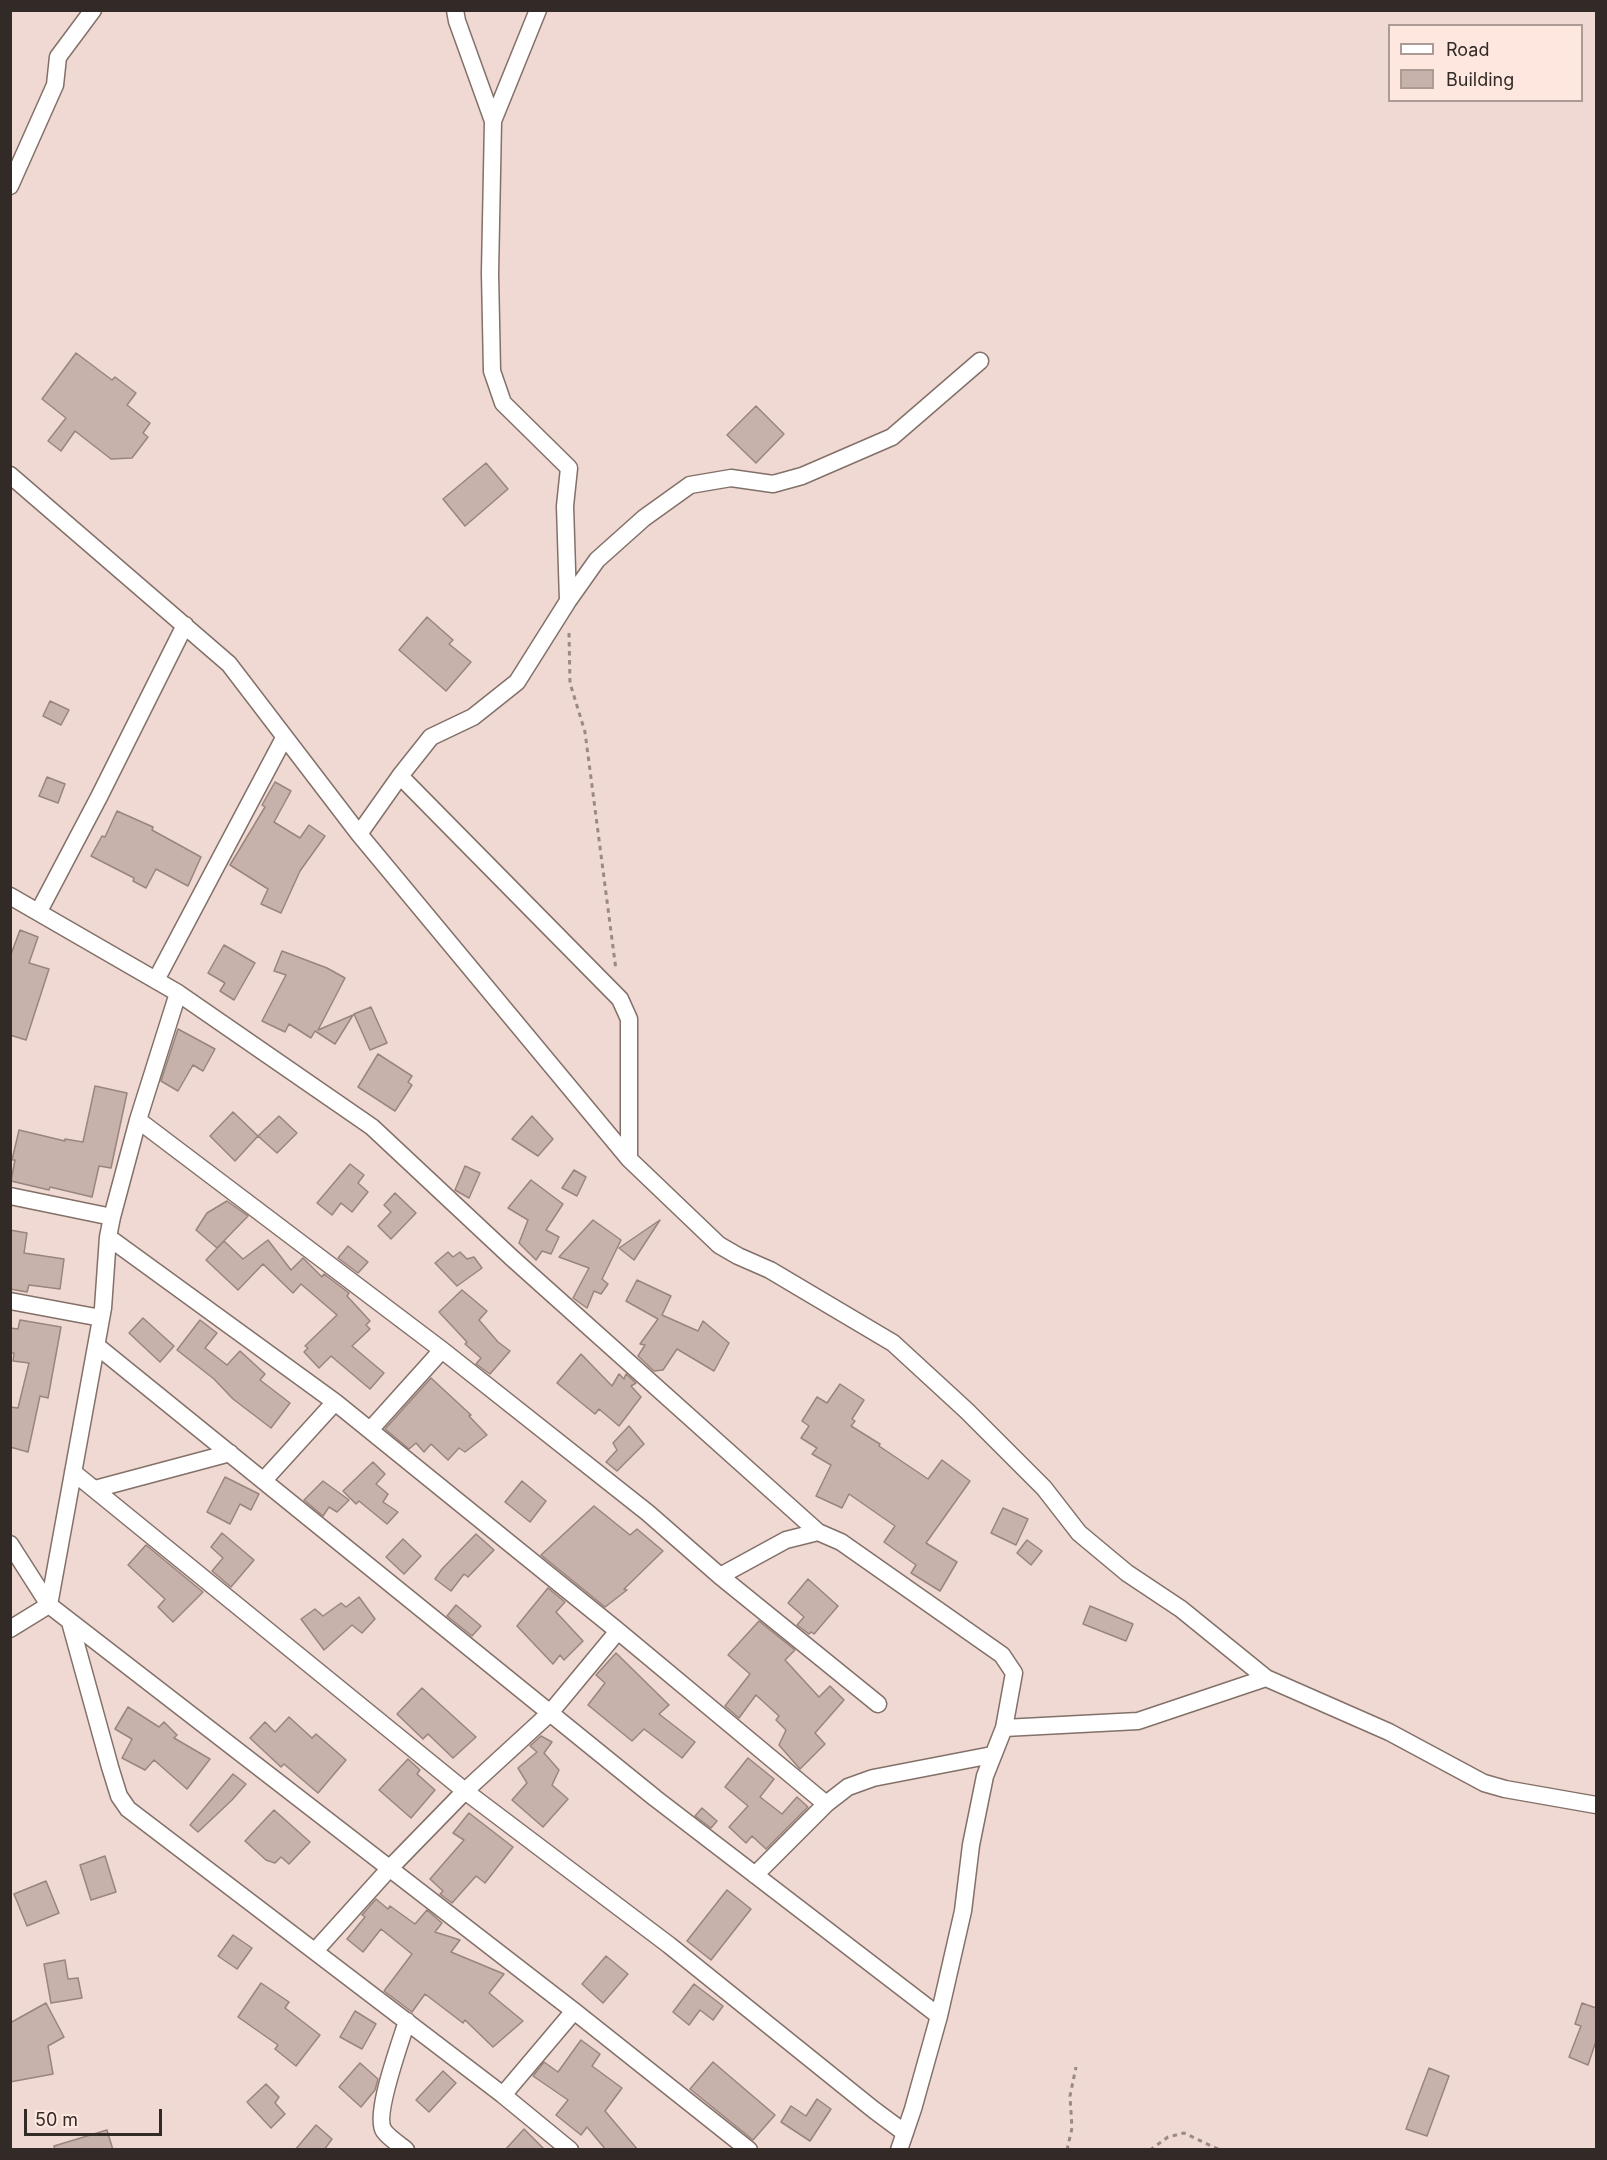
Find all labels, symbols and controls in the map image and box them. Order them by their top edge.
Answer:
legend [1388,24,1583,102]
text: Road [1446,39,1489,60]
text: Building [1446,69,1514,90]
scale bar [27,2097,165,2135]
text: 50 m [35,2109,78,2130]

